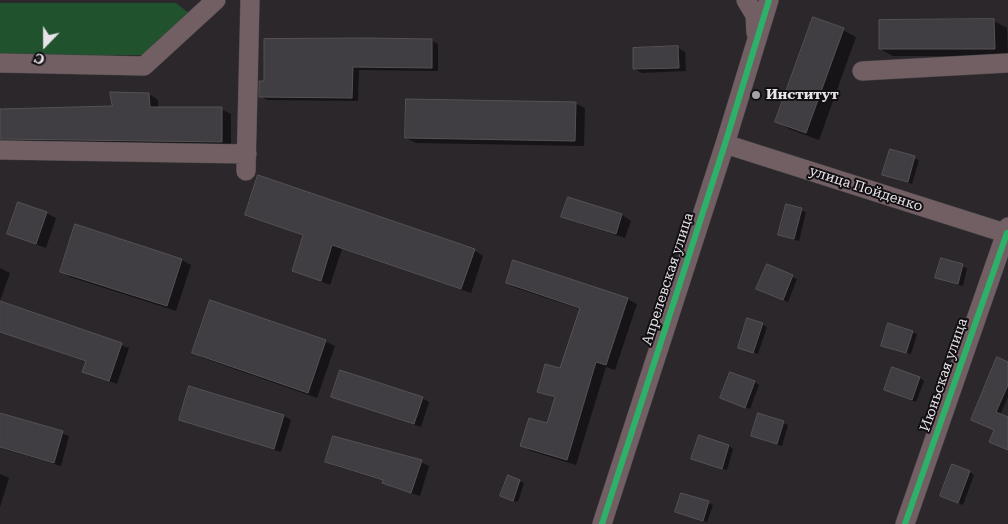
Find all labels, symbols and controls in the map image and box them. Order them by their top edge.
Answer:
north arrow [20,20,70,70]
text: С [32,50,47,68]
place label: Институт [766,87,839,103]
marker: Институт [750,89,762,101]
street label: улица Пойденко [807,163,925,215]
street label: Апрелевская улица [639,211,697,347]
street label: Июньская улица [917,316,971,434]

